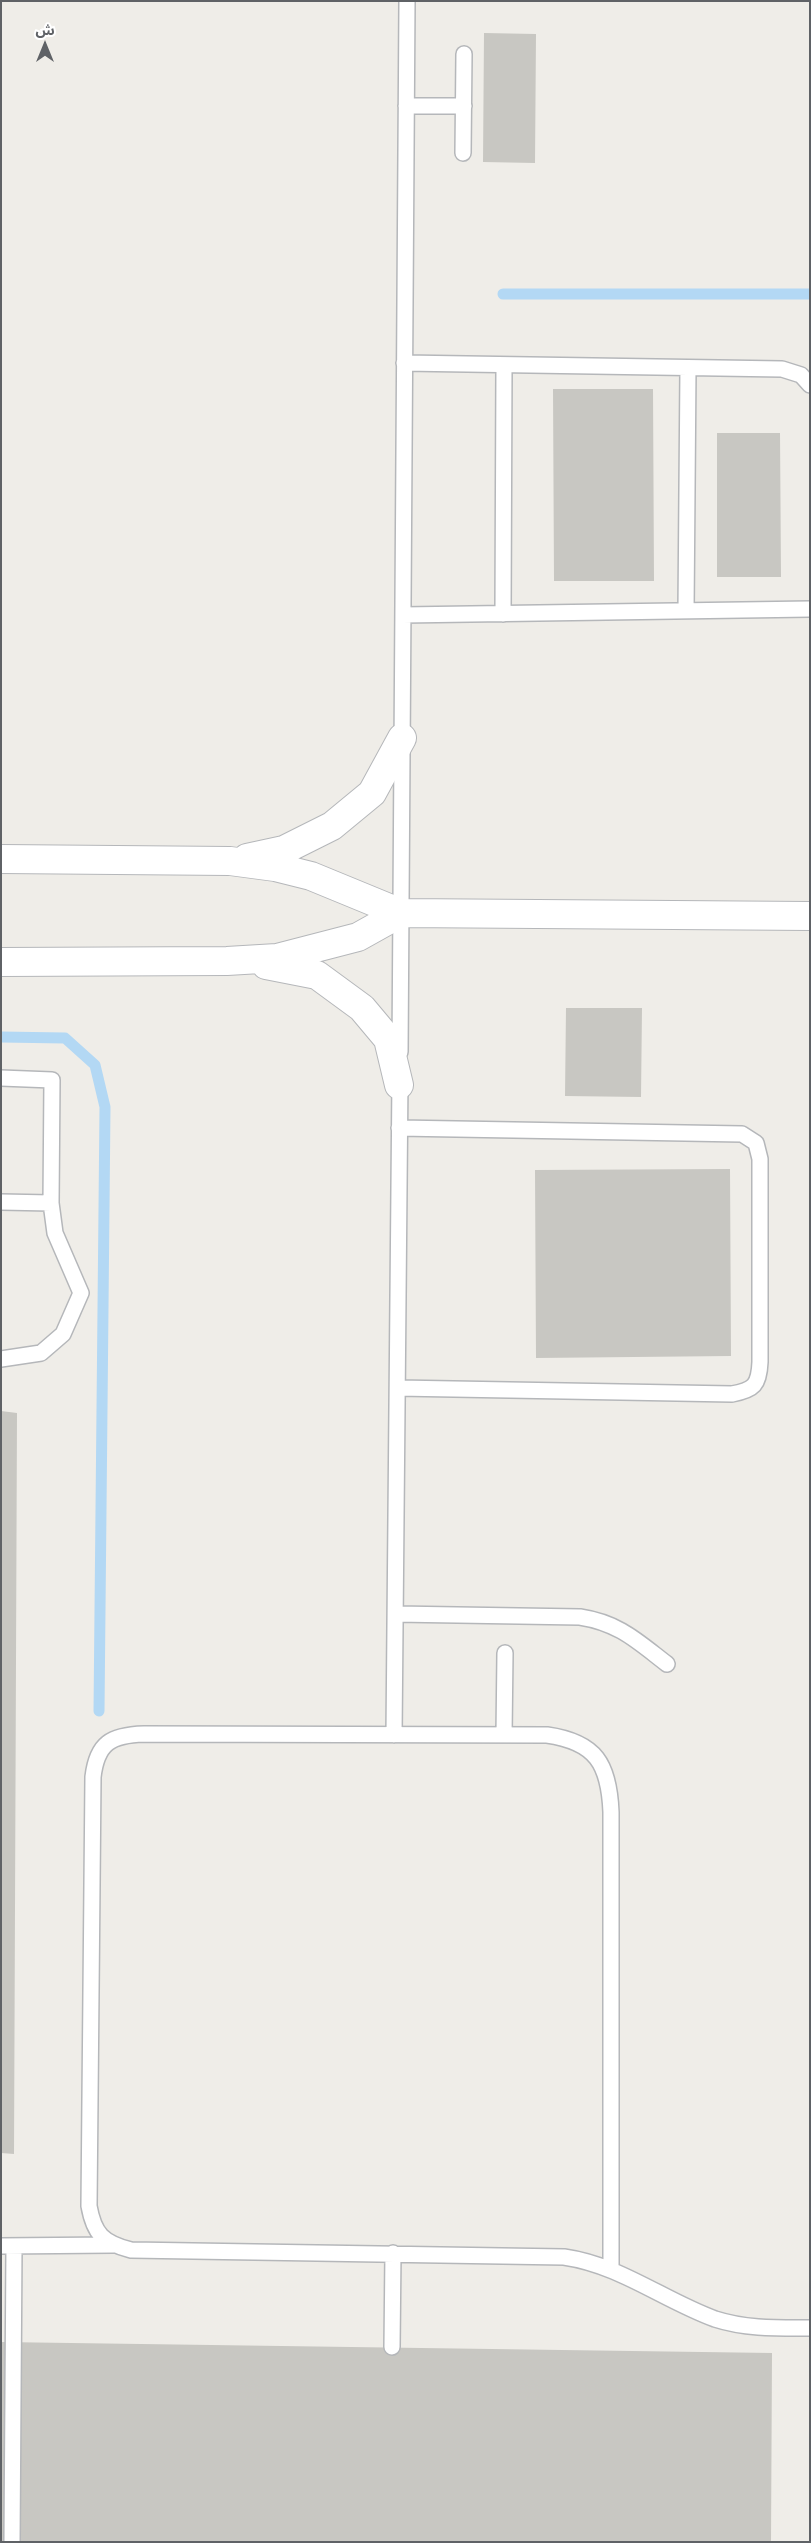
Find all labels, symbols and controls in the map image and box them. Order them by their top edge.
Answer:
north arrow [20,20,70,70]
text: ش [35,21,55,39]

